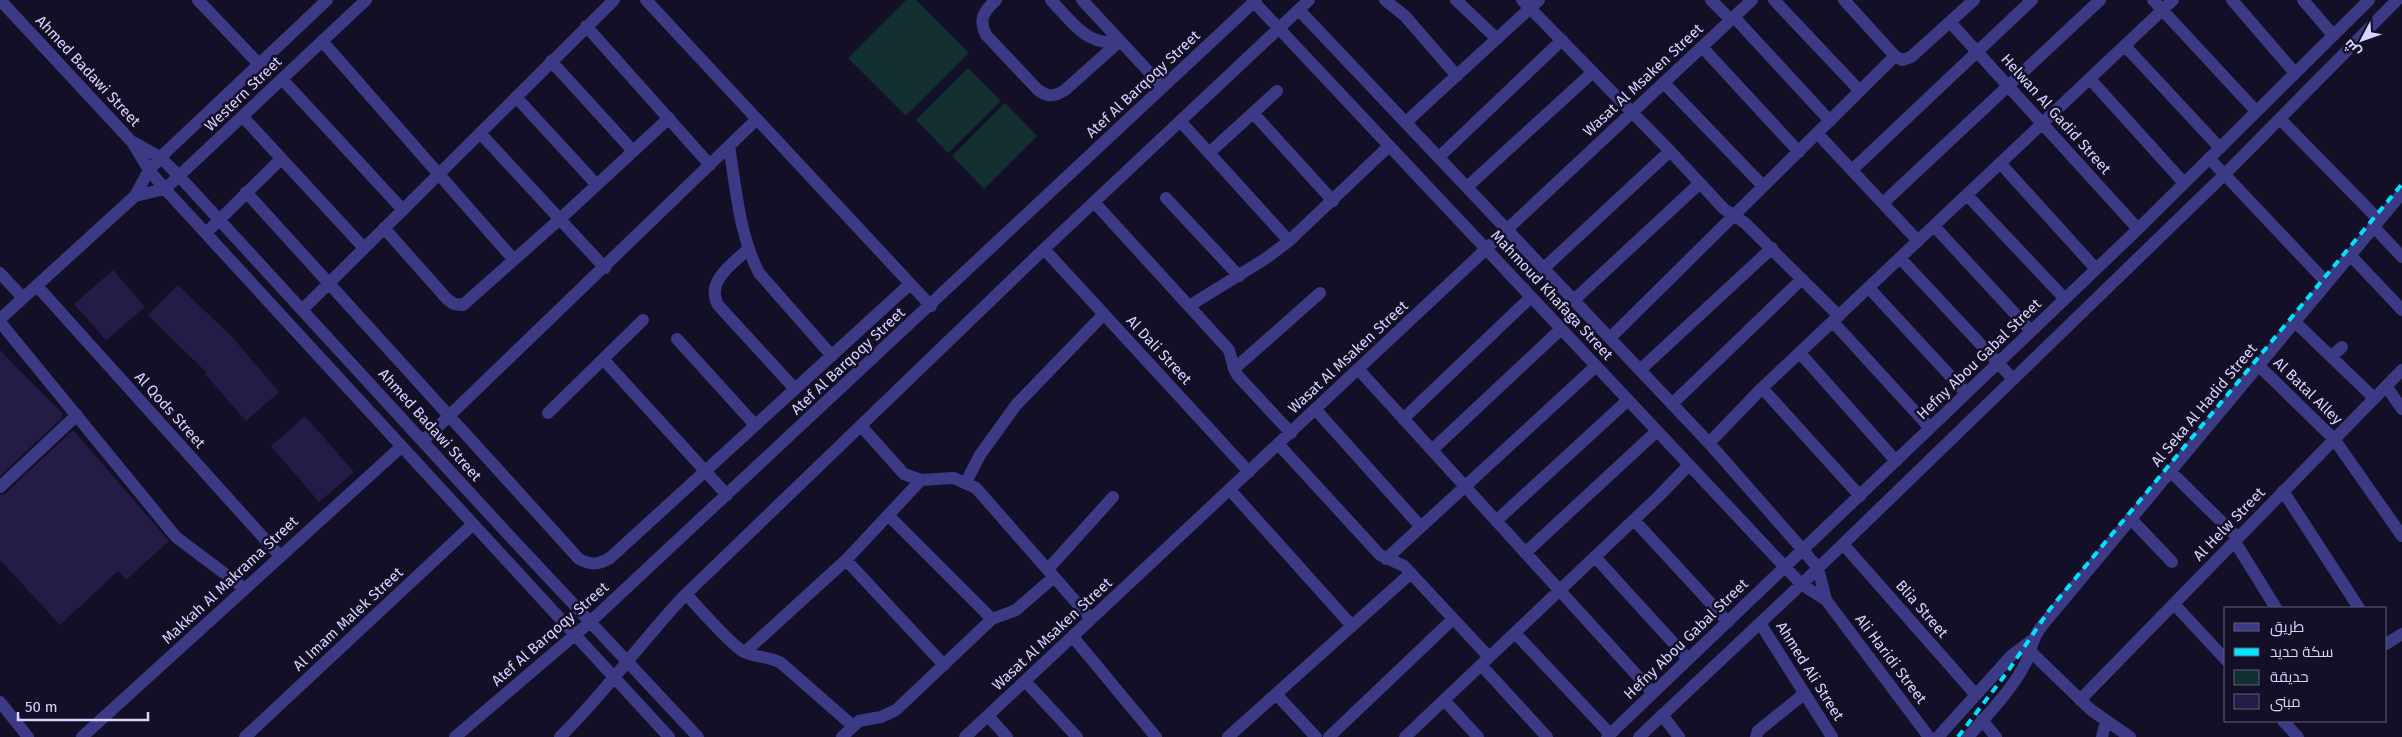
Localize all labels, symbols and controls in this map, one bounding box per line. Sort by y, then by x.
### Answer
street label: Ahmed Badawi Street [32,12,145,131]
north arrow [2337,15,2387,65]
street label: Wasat Al Msaken Street [1579,19,1707,140]
street label: Atef Al Barqoqy Street [1082,26,1204,141]
text: ش [2340,36,2365,61]
street label: Helwan Al Gadid Street [1997,50,2115,178]
street label: Western Street [201,52,286,135]
street label: Mahmoud Khafaga Street [1487,226,1617,364]
street label: Hefny Abou Gabal Street [1913,295,2045,423]
street label: Wasat Al Msaken Street [1284,296,1412,417]
street label: Atef Al Barqoqy Street [787,303,909,418]
street label: Al Dali Street [1122,312,1196,389]
street label: Al Seka Al Hadid Street [2147,339,2261,470]
street label: Al Batal Alley [2270,354,2347,429]
street label: Ahmed Badawi Street [375,365,486,485]
street label: Al Qods Street [131,368,209,452]
street label: Al Helw Street [2189,483,2269,564]
street label: Makkah Al Makrama Street [158,512,302,648]
street label: Al Imam Malek Street [289,563,407,675]
street label: Wasat Al Msaken Street [988,573,1116,694]
street label: Hefny Abou Gabal Street [1620,575,1752,703]
street label: Blia Street [1892,576,1952,642]
street label: Atef Al Barqoqy Street [488,578,613,690]
legend [2224,607,2387,722]
street label: Ali Haridi Street [1851,611,1931,708]
street label: Ahmed Ali Street [1772,618,1848,724]
text: طريق [2270,618,2304,637]
text: سكة حديد [2270,643,2333,661]
text: حديقة [2270,668,2309,686]
scale bar [18,690,148,722]
text: مبنى [2270,693,2301,712]
text: 50 m [25,698,58,716]

